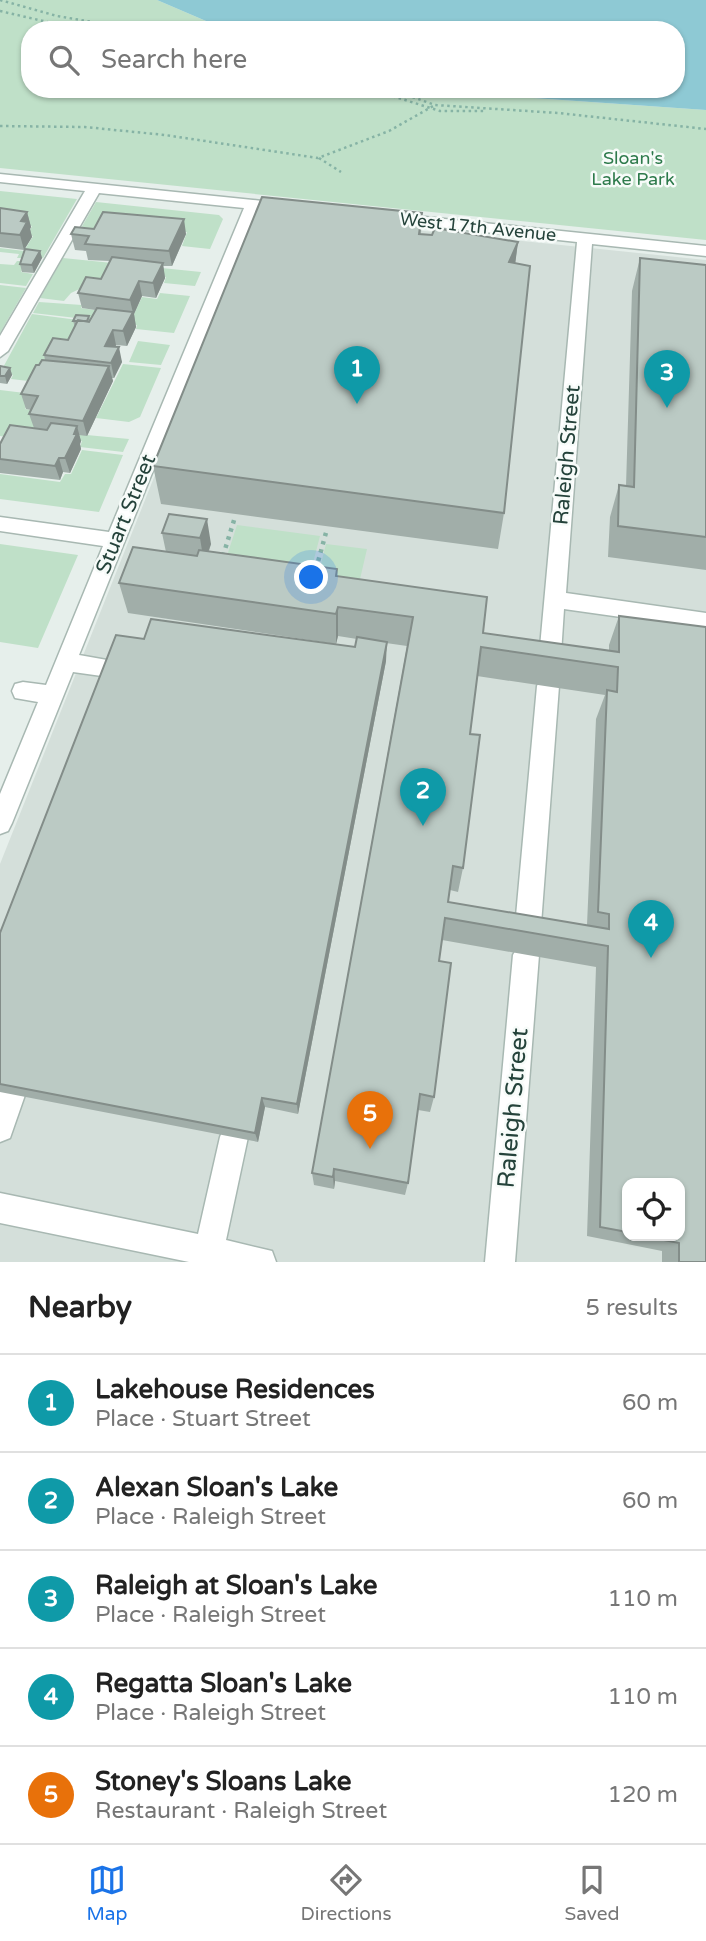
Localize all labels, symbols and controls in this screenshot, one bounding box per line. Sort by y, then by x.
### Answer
search box [21,21,685,98]
icon: search [45,41,83,79]
text: Search here [101,44,247,75]
park label: Sloan's Lake Park [591,147,675,190]
street label: West 17th Avenue [399,208,557,246]
pin: 1 [334,346,380,404]
pin: 3 [644,350,690,408]
street label: Raleigh Street [548,384,586,526]
street label: Stuart Street [91,451,161,577]
your location [294,560,328,594]
pin: 2 [400,768,446,826]
pin: 4 [628,900,674,958]
street label: Raleigh Street [492,1027,534,1189]
pin: 5 [347,1091,393,1149]
map controls [622,1178,685,1241]
button: locate [622,1178,685,1241]
text: Nearby [28,1289,132,1326]
text: 5 results [585,1294,678,1322]
text: Lakehouse Residences [95,1374,375,1405]
text: 1 [44,1389,58,1417]
text: 60 m [622,1389,678,1417]
text: Place · Stuart Street [95,1405,311,1433]
text: Alexan Sloan's Lake [95,1472,338,1503]
text: 2 [44,1487,58,1515]
text: 60 m [622,1487,678,1515]
text: Place · Raleigh Street [95,1503,326,1531]
text: Raleigh at Sloan's Lake [95,1570,378,1601]
text: 3 [44,1585,58,1613]
text: 110 m [608,1585,678,1613]
text: Place · Raleigh Street [95,1601,326,1629]
text: Regatta Sloan's Lake [95,1668,352,1699]
text: 4 [44,1683,58,1711]
text: 110 m [608,1683,678,1711]
text: Place · Raleigh Street [95,1699,326,1727]
text: Stoney's Sloans Lake [95,1766,351,1797]
text: 5 [44,1781,58,1809]
text: 120 m [608,1781,678,1809]
text: Restaurant · Raleigh Street [95,1797,387,1825]
tab: Map [87,1861,128,1925]
tab: Directions [301,1861,392,1925]
tab: Saved [565,1861,619,1925]

